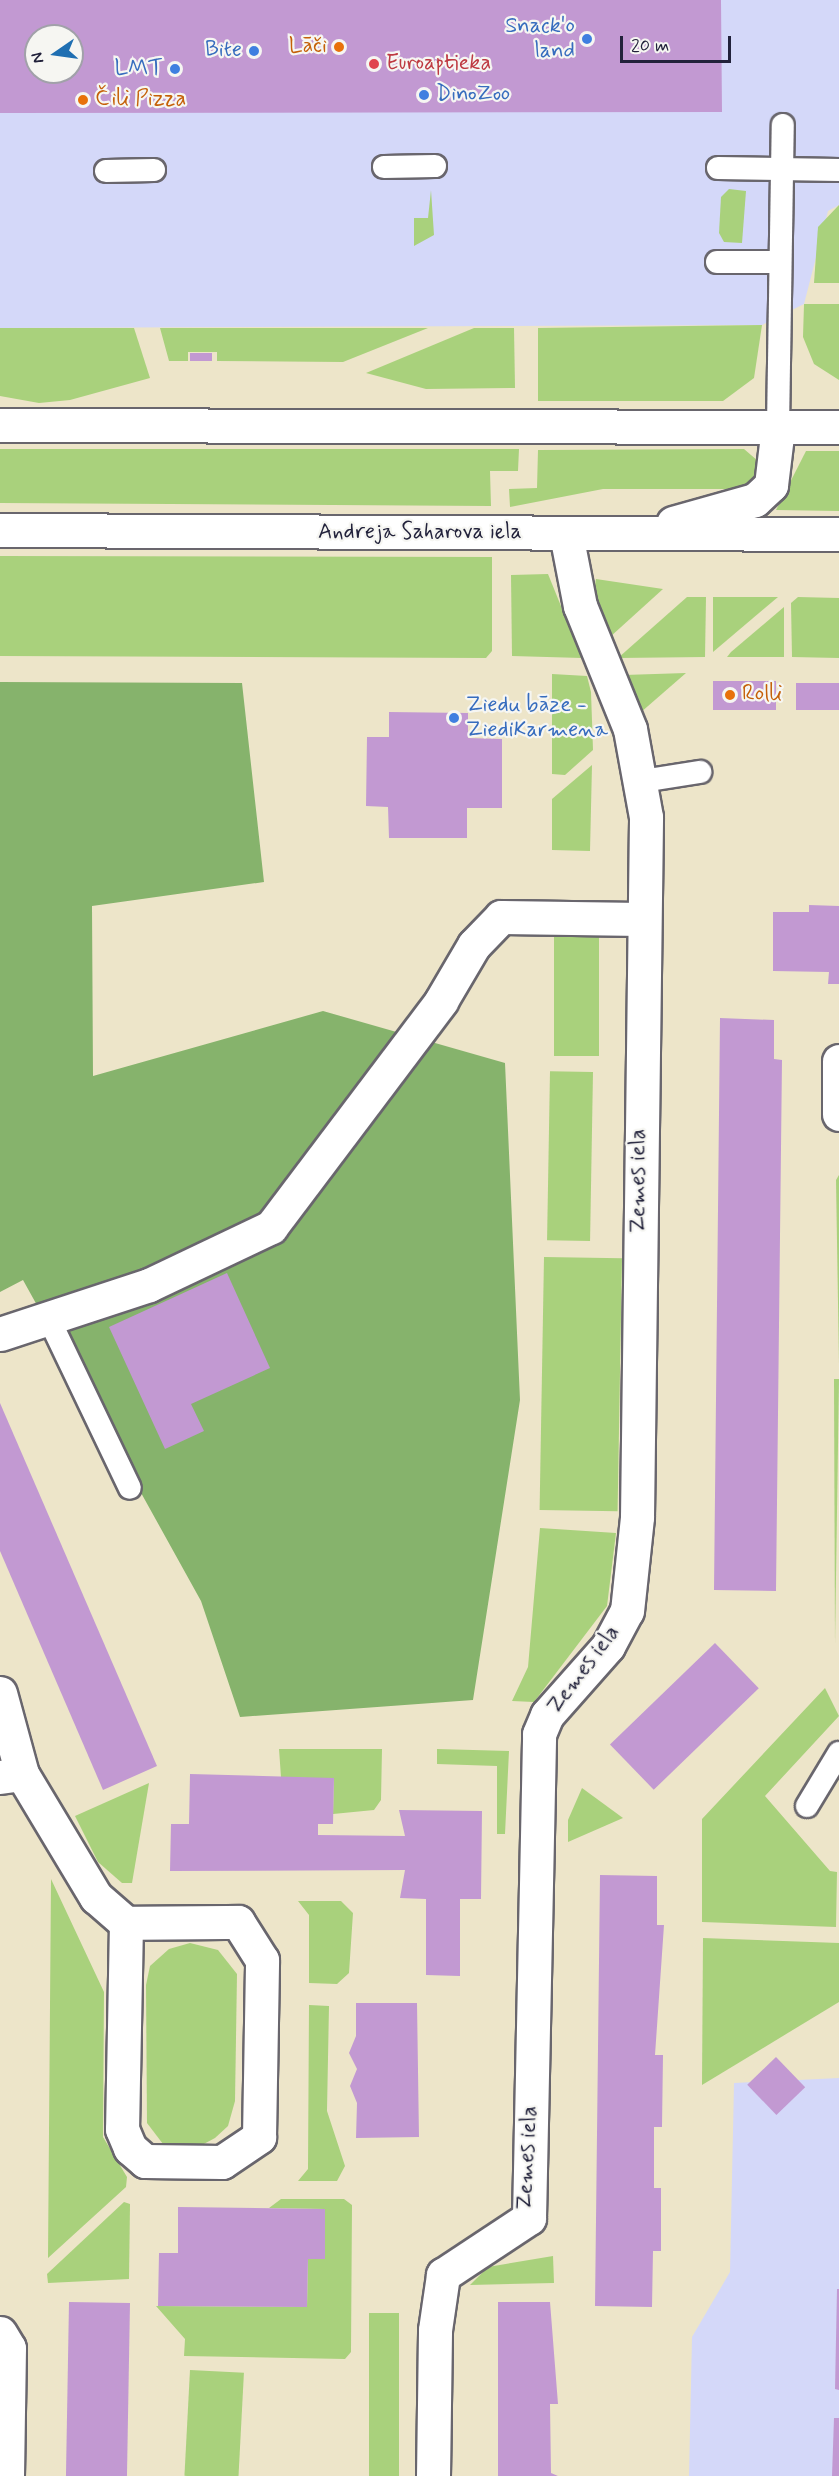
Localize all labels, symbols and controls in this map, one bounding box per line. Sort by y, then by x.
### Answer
place label: Snack'o land [505,13,575,64]
north arrow [24,24,84,84]
scale bar [623,24,734,62]
marker: Snack'o land [580,32,594,46]
place label: Lāči [289,34,327,60]
text: 20 m [631,34,669,58]
place label: Bite [205,38,242,64]
marker: Lāči [332,40,346,54]
marker: Bite [247,44,261,58]
text: N [26,50,49,65]
place label: Euroaptieka [386,51,491,77]
place label: LMT [114,56,163,82]
marker: Euroaptieka [367,57,381,71]
marker: LMT [168,62,182,76]
place label: DinoZoo [436,82,510,108]
place label: Čili Pizza [95,87,186,113]
marker: DinoZoo [417,88,431,102]
marker: Čili Pizza [76,93,90,107]
street label: Andreja Saharova iela [316,520,524,546]
place label: Rolli [742,682,782,708]
marker: Rolli [723,688,737,702]
place label: Ziedu bāze - ZiediKarmena [466,692,608,744]
marker: Ziedu bāze - ZiediKarmena [447,711,461,725]
street label: Zemes iela [626,1128,652,1234]
street label: Zemes iela [542,1620,626,1720]
street label: Zemes iela [512,2105,544,2211]

